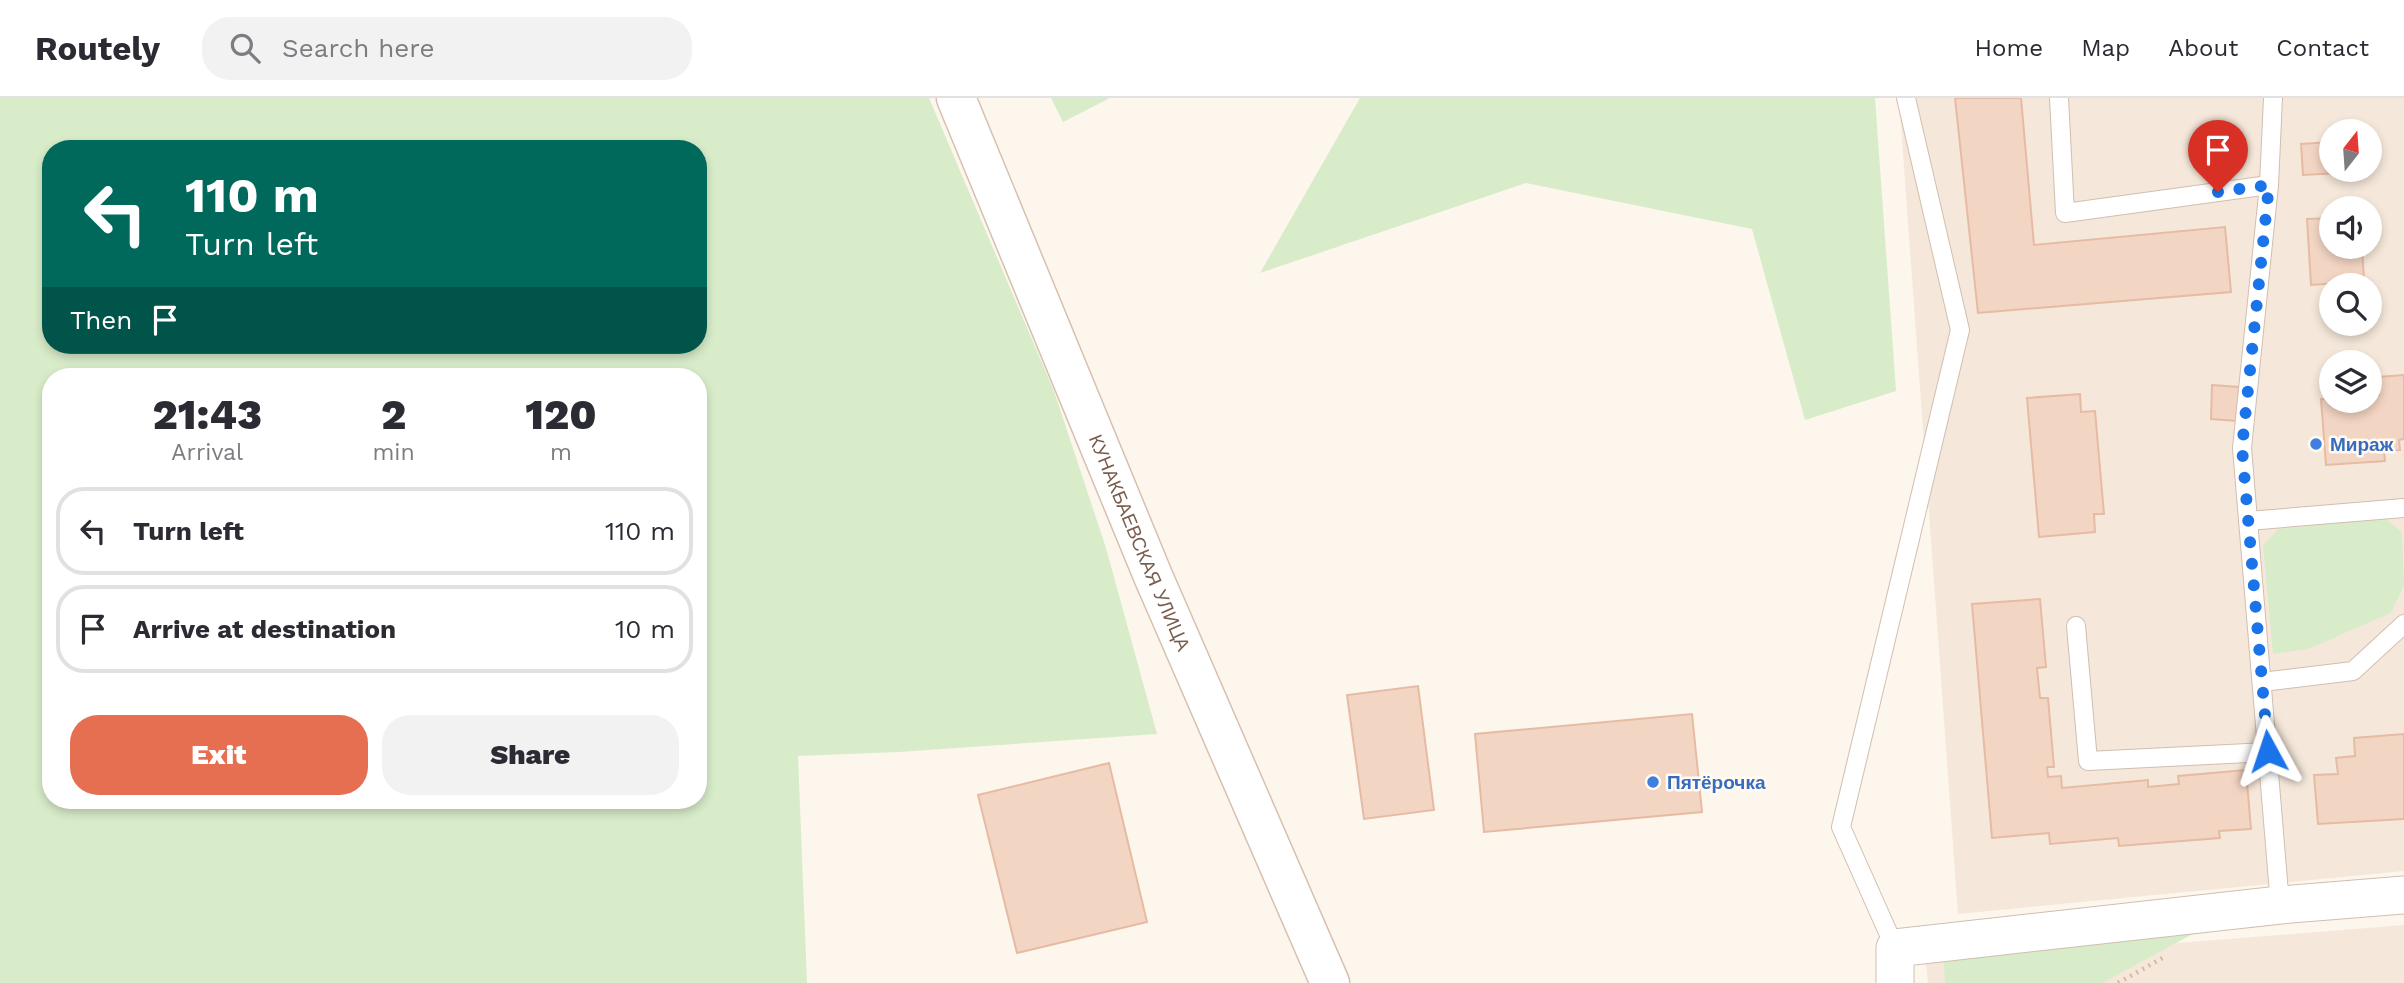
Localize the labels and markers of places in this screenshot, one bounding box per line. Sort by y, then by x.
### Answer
pin [2188,120,2248,192]
place label: Мираж [2330,433,2394,456]
marker: Мираж [2308,436,2324,452]
place label: Пятёрочка [1667,771,1766,794]
marker: Пятёрочка [1645,774,1661,790]

